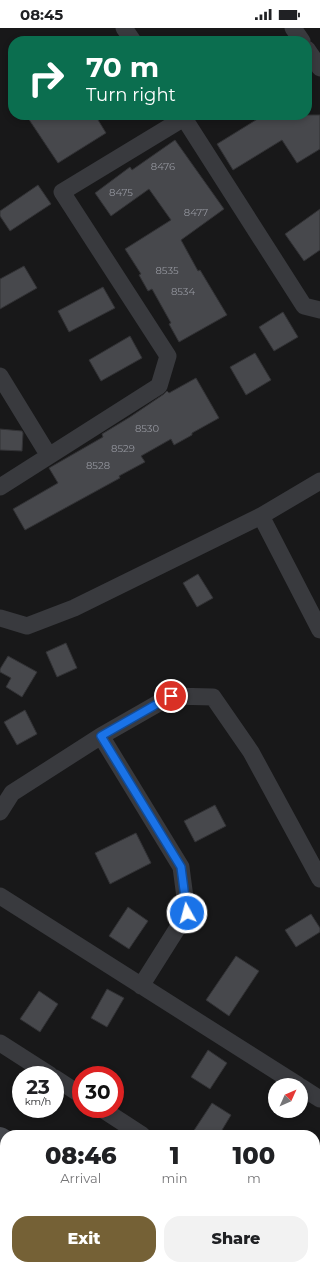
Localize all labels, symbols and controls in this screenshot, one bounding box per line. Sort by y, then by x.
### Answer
text: 08:45 [20,5,63,24]
text: 70 m [86,50,159,84]
icon: right [20,52,72,104]
text: Turn right [86,84,176,106]
house number: 8476 [151,160,175,173]
house number: 8475 [109,186,133,199]
house number: 8477 [184,206,208,219]
house number: 8535 [155,264,179,277]
house number: 8534 [171,285,196,298]
house number: 8530 [135,422,160,435]
house number: 8529 [111,442,135,455]
house number: 8528 [86,459,110,472]
pin [154,679,188,713]
icon: arrive [160,685,182,707]
position arrow [166,892,208,934]
speed limit sign: 30 [72,1066,124,1118]
text: 23 [26,1075,50,1099]
north arrow [268,1078,308,1118]
map controls [268,1078,308,1118]
text: km/h [25,1095,51,1108]
text: 08:46 [45,1141,117,1170]
text: 1 [170,1141,179,1170]
text: 100 [232,1141,275,1170]
text: Arrival [60,1170,101,1186]
text: min [161,1170,188,1186]
text: m [247,1170,261,1186]
button: Exit [12,1216,156,1262]
button: Share [164,1216,308,1262]

